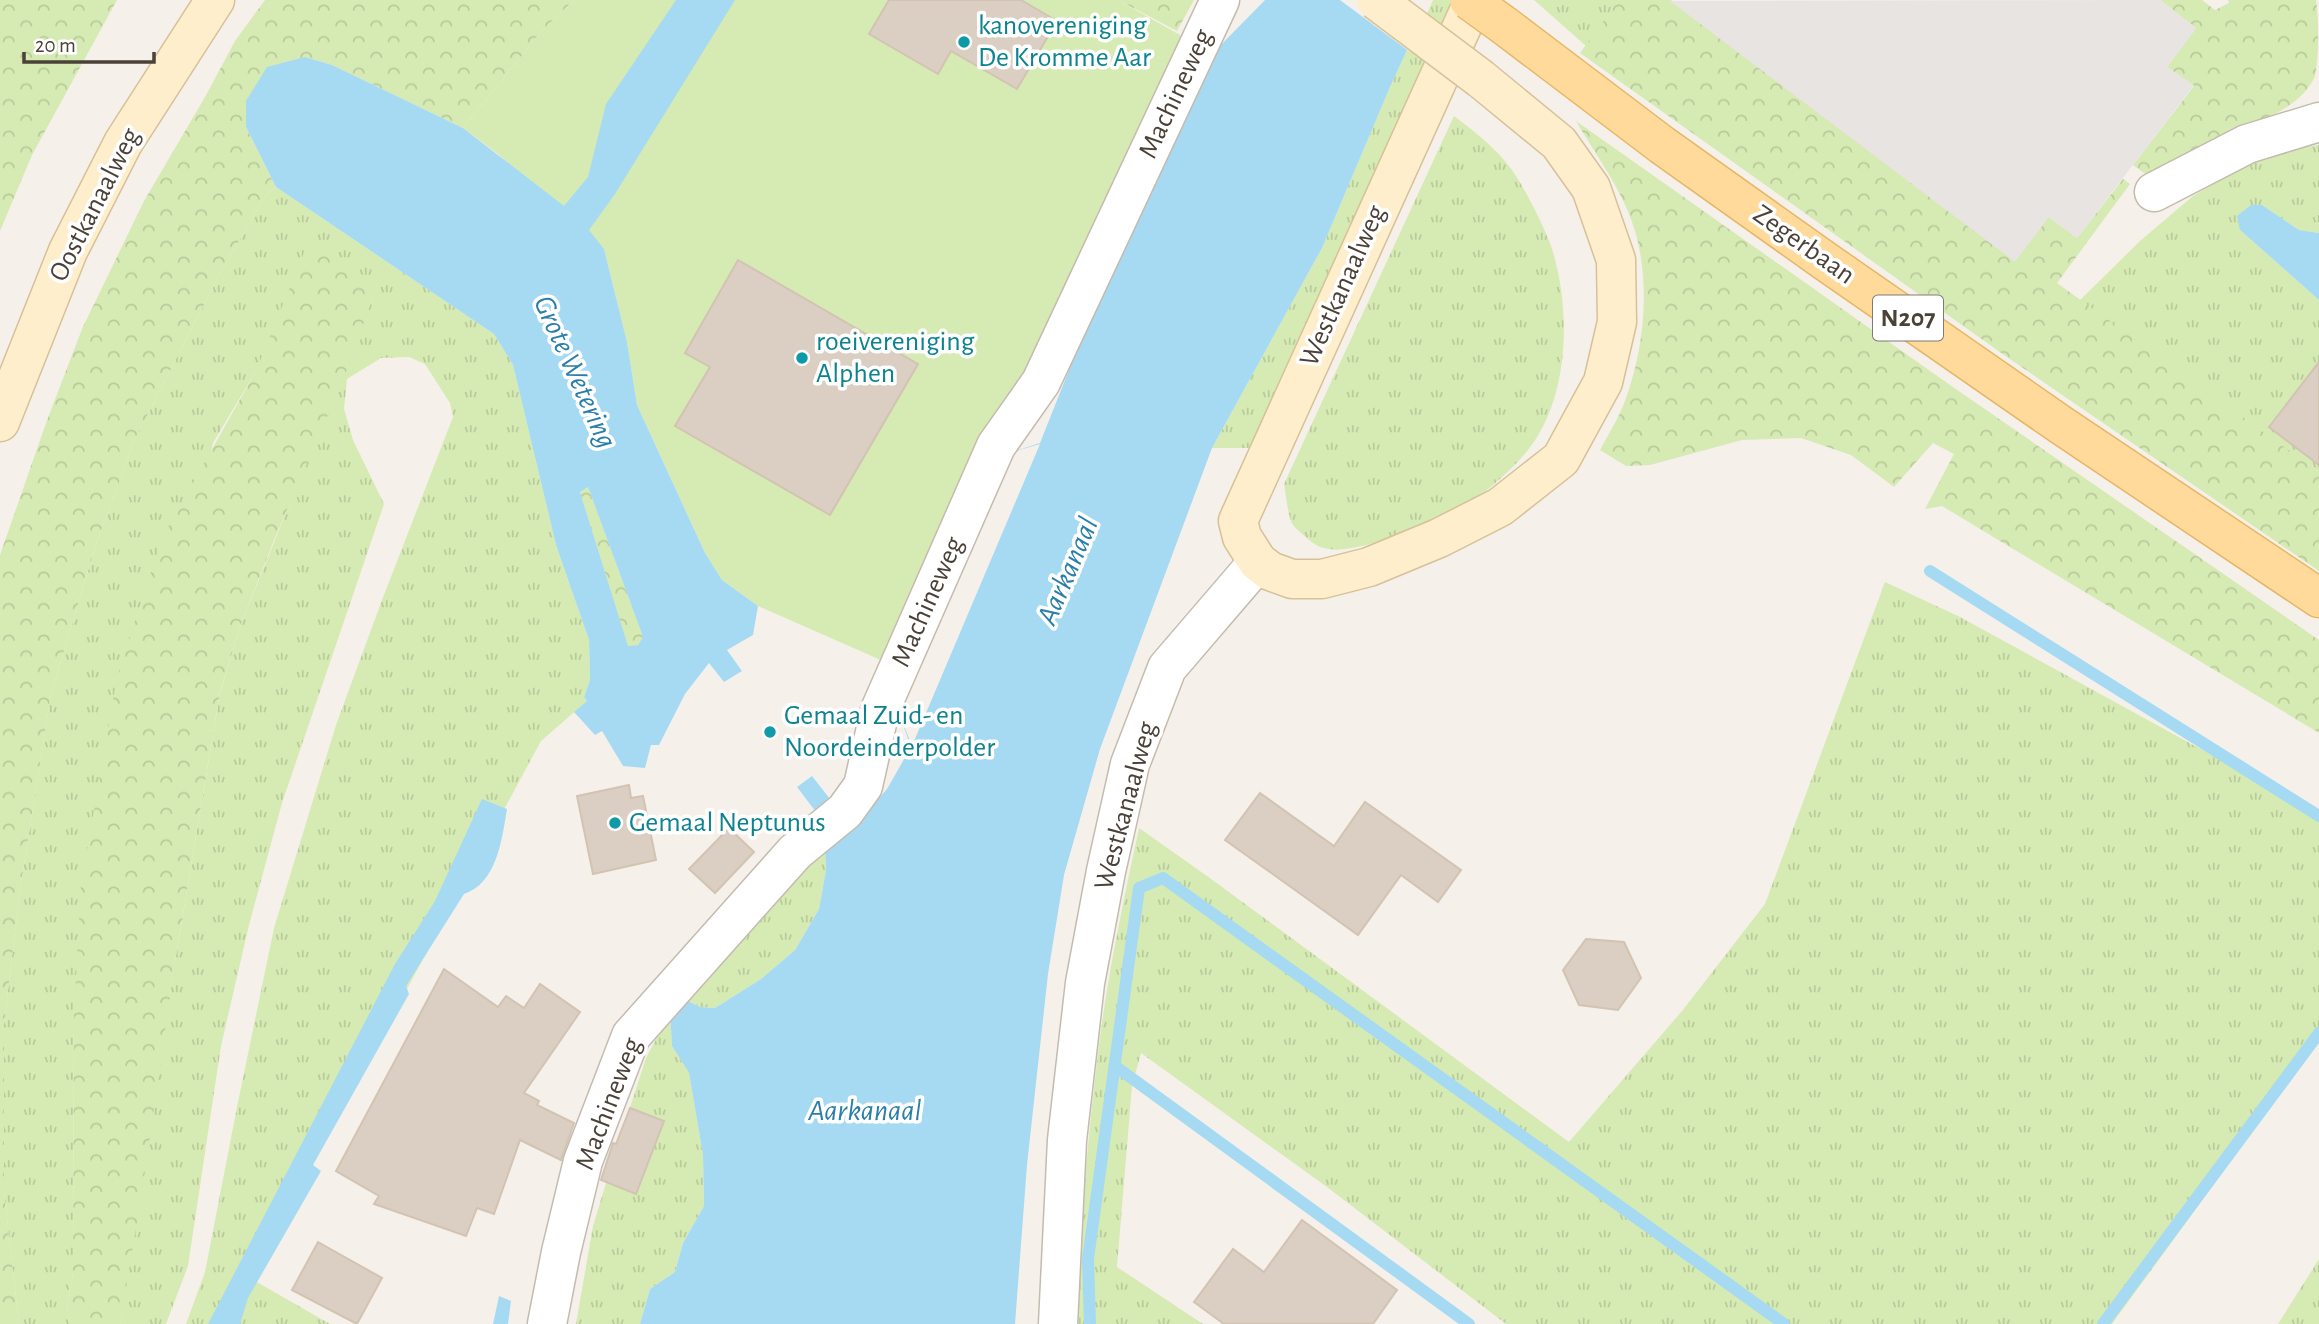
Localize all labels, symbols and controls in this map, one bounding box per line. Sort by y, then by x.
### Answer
place label: kanovereniging De Kromme Aar [978,12,1151,72]
scale bar [24,21,154,65]
street label: Machineweg [1134,25,1218,163]
marker: kanovereniging De Kromme Aar [956,34,972,50]
text: 20 m [35,35,76,56]
street label: Oostkanaalweg [44,124,146,286]
street label: Zegerbaan [1748,200,1860,290]
street label: Westkanaalweg [1295,201,1391,371]
water label: Grote Wetering [528,291,622,453]
road number: N207 [1873,296,1943,340]
place label: roeivereniging Alphen [816,328,975,388]
marker: roeivereniging Alphen [794,350,810,366]
water label: Aarkanaal [1032,513,1104,630]
street label: Machineweg [887,533,969,671]
place label: Gemaal Zuid- en Noordeinderpolder [784,702,995,762]
street label: Westkanaalweg [1090,719,1162,893]
marker: Gemaal Zuid- en Noordeinderpolder [762,724,778,740]
place label: Gemaal Neptunus [629,809,826,837]
marker: Gemaal Neptunus [607,815,623,831]
street label: Machineweg [571,1034,647,1174]
water label: Aarkanaal [807,1096,922,1126]

